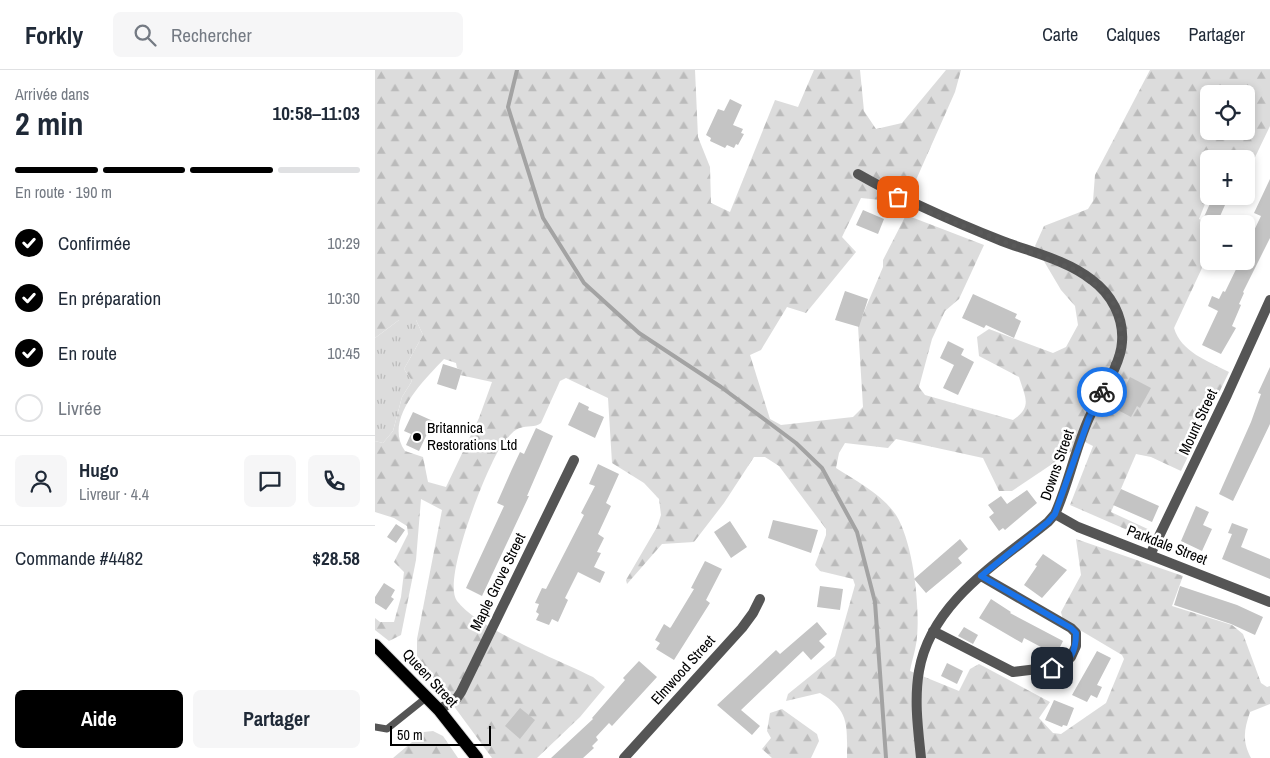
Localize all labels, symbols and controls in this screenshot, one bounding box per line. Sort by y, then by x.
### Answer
search box [113,12,463,57]
text: Forkly [25,19,83,51]
icon: search [131,21,159,49]
text: Rechercher [171,22,252,48]
text: Carte [1042,22,1078,47]
text: Calques [1106,22,1160,47]
text: Partager [1188,22,1245,47]
text: Arrivée dans [15,83,89,105]
map controls [1200,85,1255,270]
button: locate [1200,85,1255,140]
text: 10:58–11:03 [273,100,360,126]
text: 2 min [15,102,84,145]
button: + [1200,150,1255,205]
pin [877,176,919,218]
text: En route · 190 m [15,181,112,203]
icon: bag [884,183,912,211]
button: − [1200,215,1255,270]
icon: check [15,229,43,257]
text: Confirmée [58,230,131,256]
text: 10:29 [327,232,360,254]
icon: check [15,284,43,312]
text: En préparation [58,285,161,311]
text: 10:30 [327,287,360,309]
icon: check [15,339,43,367]
text: En route [58,340,117,366]
text: 10:45 [327,342,360,364]
courier [1077,367,1127,417]
icon: bike [1088,378,1116,406]
street label: Mount Street [1173,385,1222,458]
text: Livrée [58,395,101,421]
place label: Britannica Restorations Ltd [427,417,517,455]
street label: Downs Street [1035,426,1079,503]
marker: Britannica Restorations Ltd [411,431,423,443]
button: person [15,455,67,507]
button: chat [244,455,296,507]
button: phone [308,455,360,507]
text: Hugo [79,457,119,483]
text: Livreur · 4.4 [79,483,149,505]
street label: Parkdale Street [1124,520,1211,570]
street label: Maple Grove Street [465,529,531,634]
text: Commande #4482 [15,545,143,571]
text: $28.58 [312,545,360,571]
street label: Elmwood Street [646,630,720,709]
street label: Queen Street [398,644,463,712]
pin [1031,647,1073,689]
icon: home [1038,654,1066,682]
button: Aide [15,690,183,748]
button: Partager [193,690,360,748]
scale bar [390,723,491,746]
text: 50 m [397,726,423,744]

